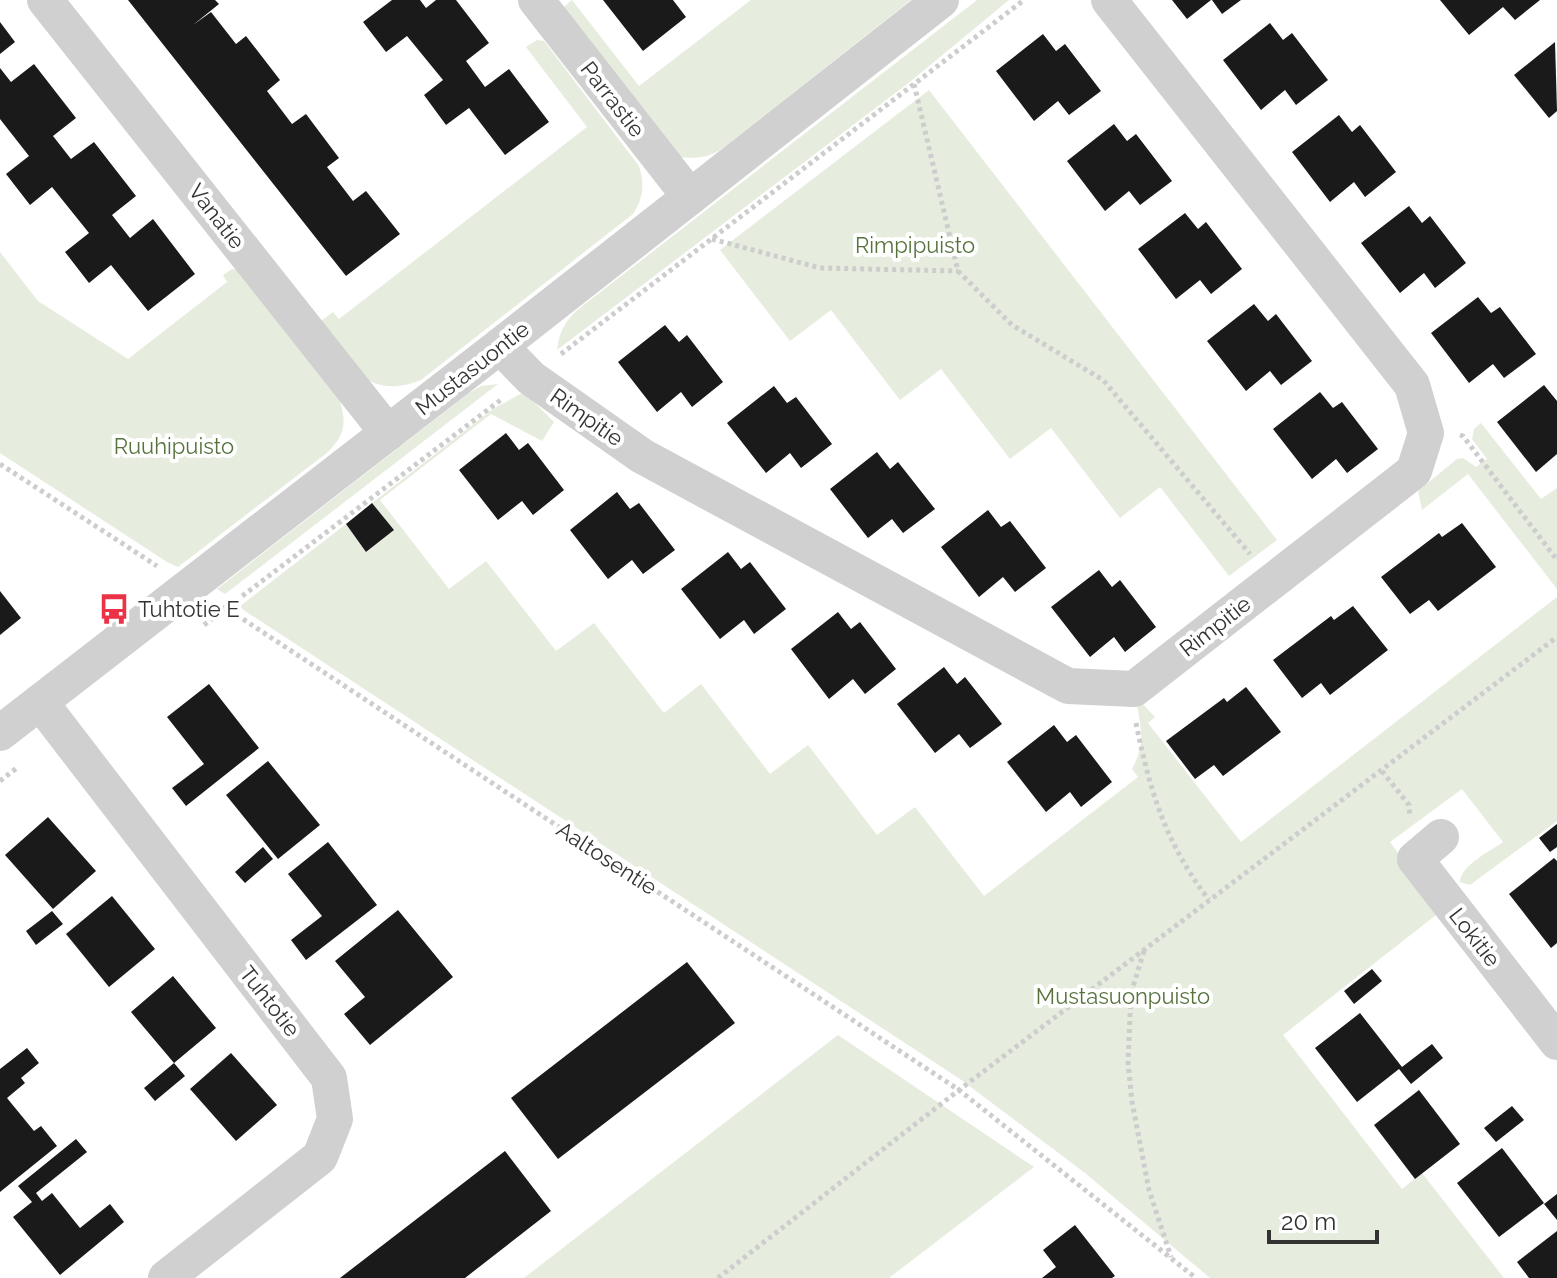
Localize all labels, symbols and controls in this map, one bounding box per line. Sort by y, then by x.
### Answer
street label: Parrastie [575,56,651,142]
street label: Vanatie [183,178,251,254]
park label: Rimpipuisto [855,232,975,258]
street label: Mustasuontie [410,316,534,420]
street label: Rimpitie [546,383,628,451]
park label: Ruuhipuisto [114,433,234,459]
street label: Rimpitie [1174,590,1256,662]
bus stop icon: Tuhtotie E [97,592,131,626]
place label: Tuhtotie E [138,596,240,622]
street label: Aaltosentie [552,816,662,900]
street label: Lokitie [1444,903,1506,972]
street label: Tuhtotie [234,960,306,1042]
park label: Mustasuonpuisto [1036,983,1210,1009]
scale bar [1269,1194,1377,1244]
text: 20 m [1281,1207,1336,1236]

